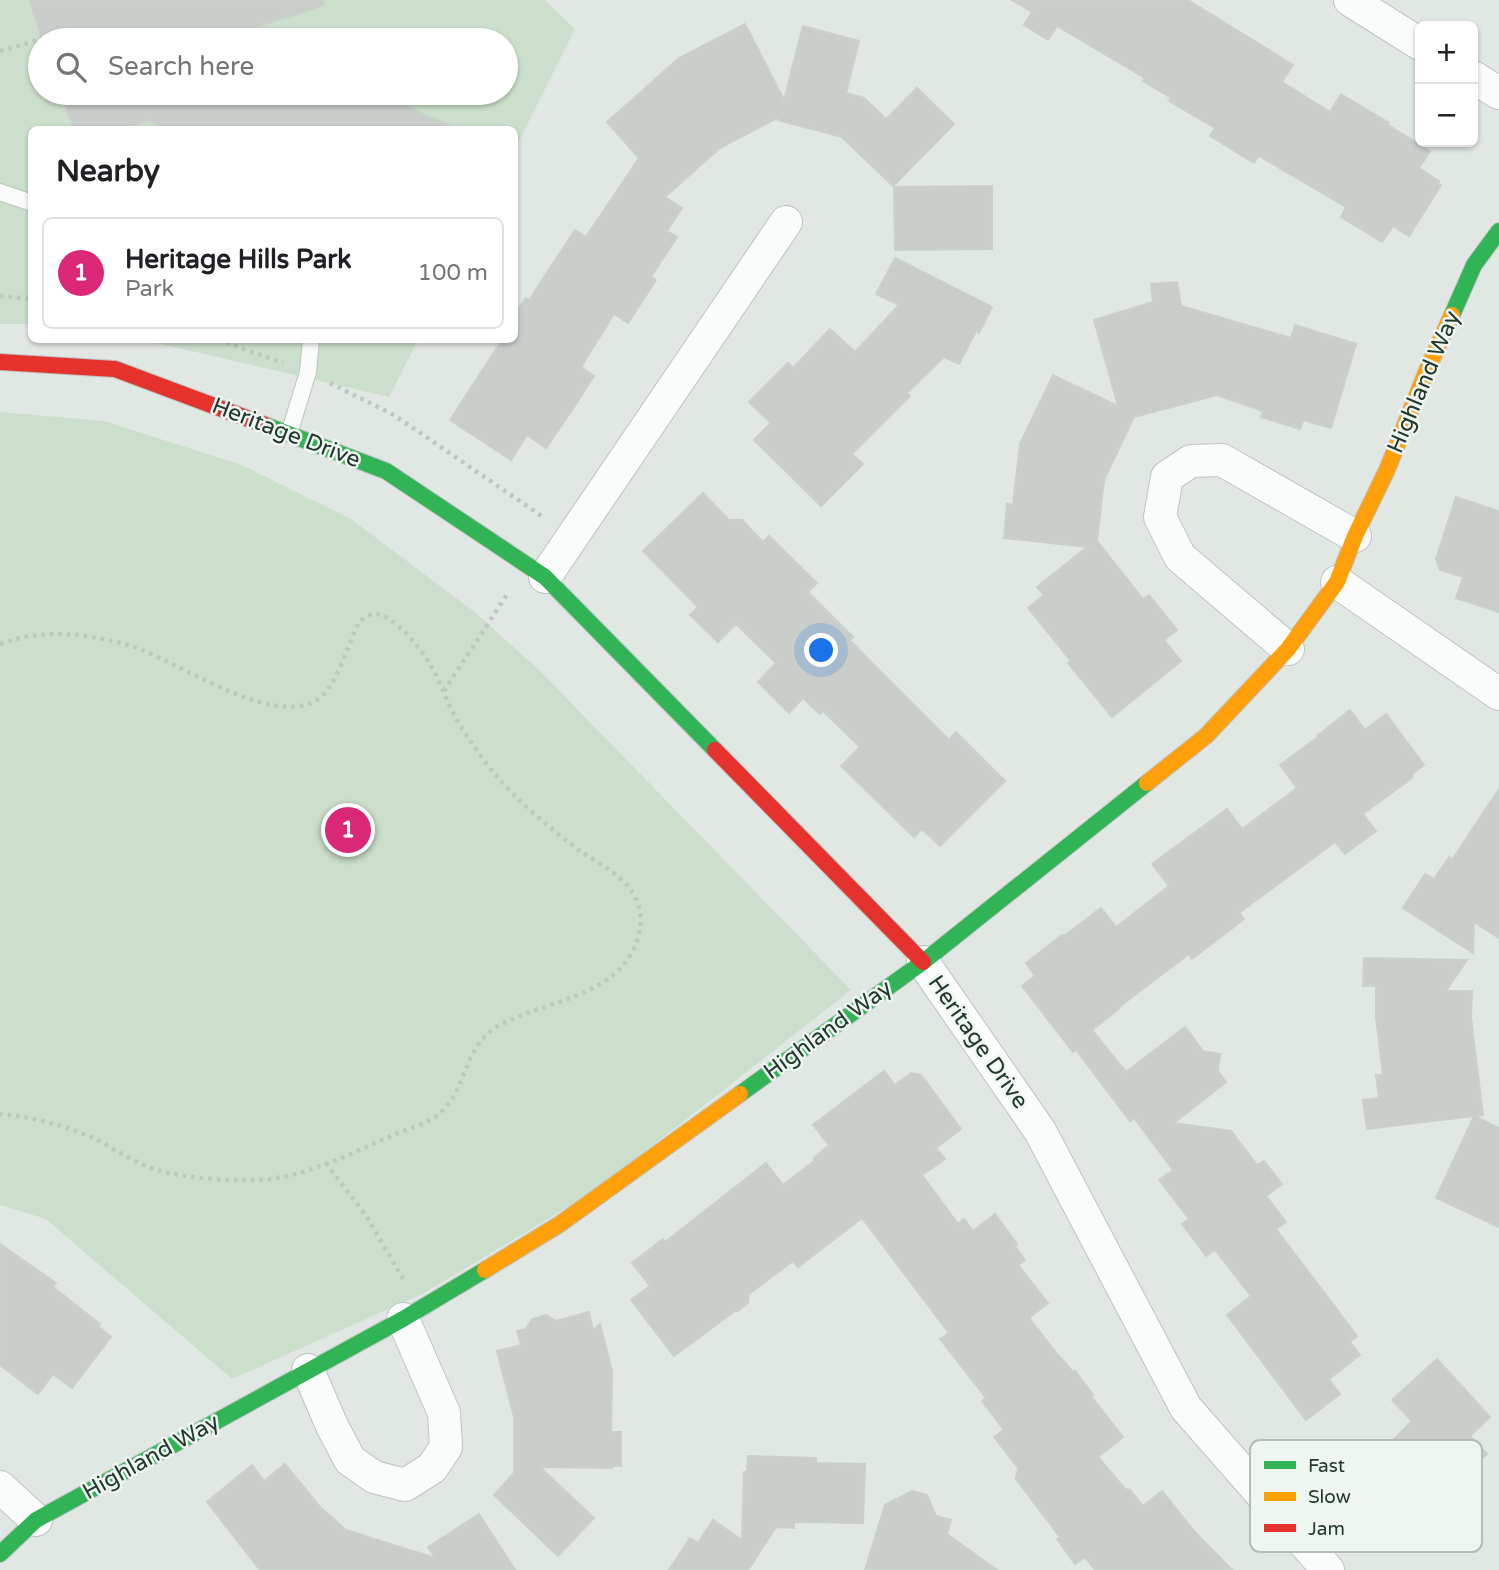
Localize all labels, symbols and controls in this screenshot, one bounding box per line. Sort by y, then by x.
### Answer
map controls [1415,21,1478,147]
button: + [1415,21,1478,84]
search box [28,28,518,105]
icon: search [52,48,90,86]
text: Search here [108,51,254,82]
button: − [1415,84,1478,147]
text: Nearby [56,153,160,190]
text: Heritage Hills Park [125,244,351,275]
text: 1 [74,259,88,287]
text: 100 m [418,259,488,287]
text: Park [125,275,174,303]
street label: Highland Way [1381,307,1467,457]
street label: Heritage Drive [208,392,364,474]
your location [804,633,838,667]
pin: 1 [325,804,371,856]
street label: Heritage Drive [922,970,1034,1114]
street label: Highland Way [758,974,898,1086]
street label: Highland Way [78,1408,224,1506]
legend [1250,1440,1482,1552]
text: Fast [1308,1455,1345,1477]
text: Slow [1308,1486,1351,1508]
text: Jam [1308,1518,1345,1540]

